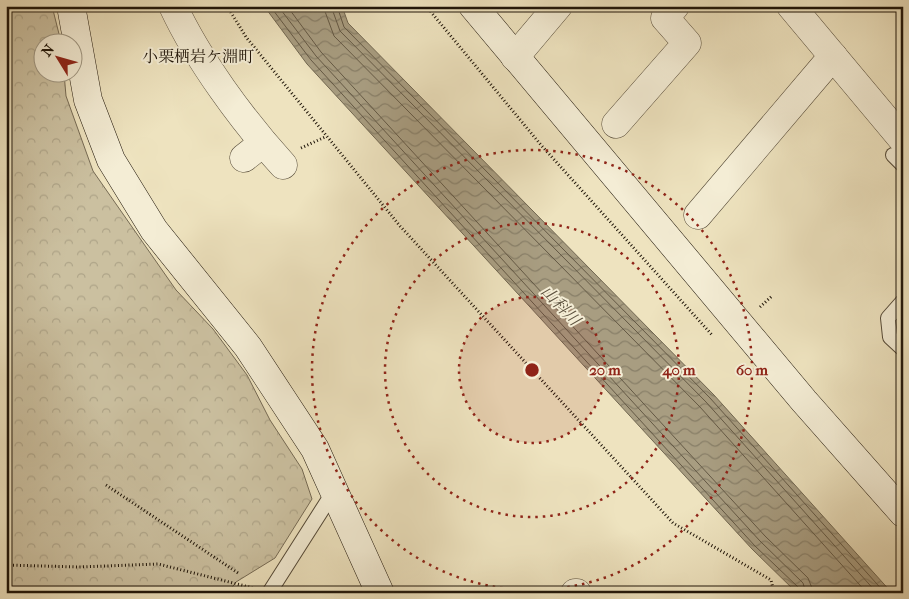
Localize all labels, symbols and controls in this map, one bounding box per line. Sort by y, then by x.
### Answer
north arrow [32,32,82,82]
text: N [38,41,58,60]
district label: 小栗栖岩ケ淵町 [142,47,254,66]
water label: 山科川 [537,281,586,331]
centre of rings [523,361,541,379]
text: 20 m [589,361,621,379]
text: 40 m [662,361,696,379]
text: 60 m [736,361,769,379]

